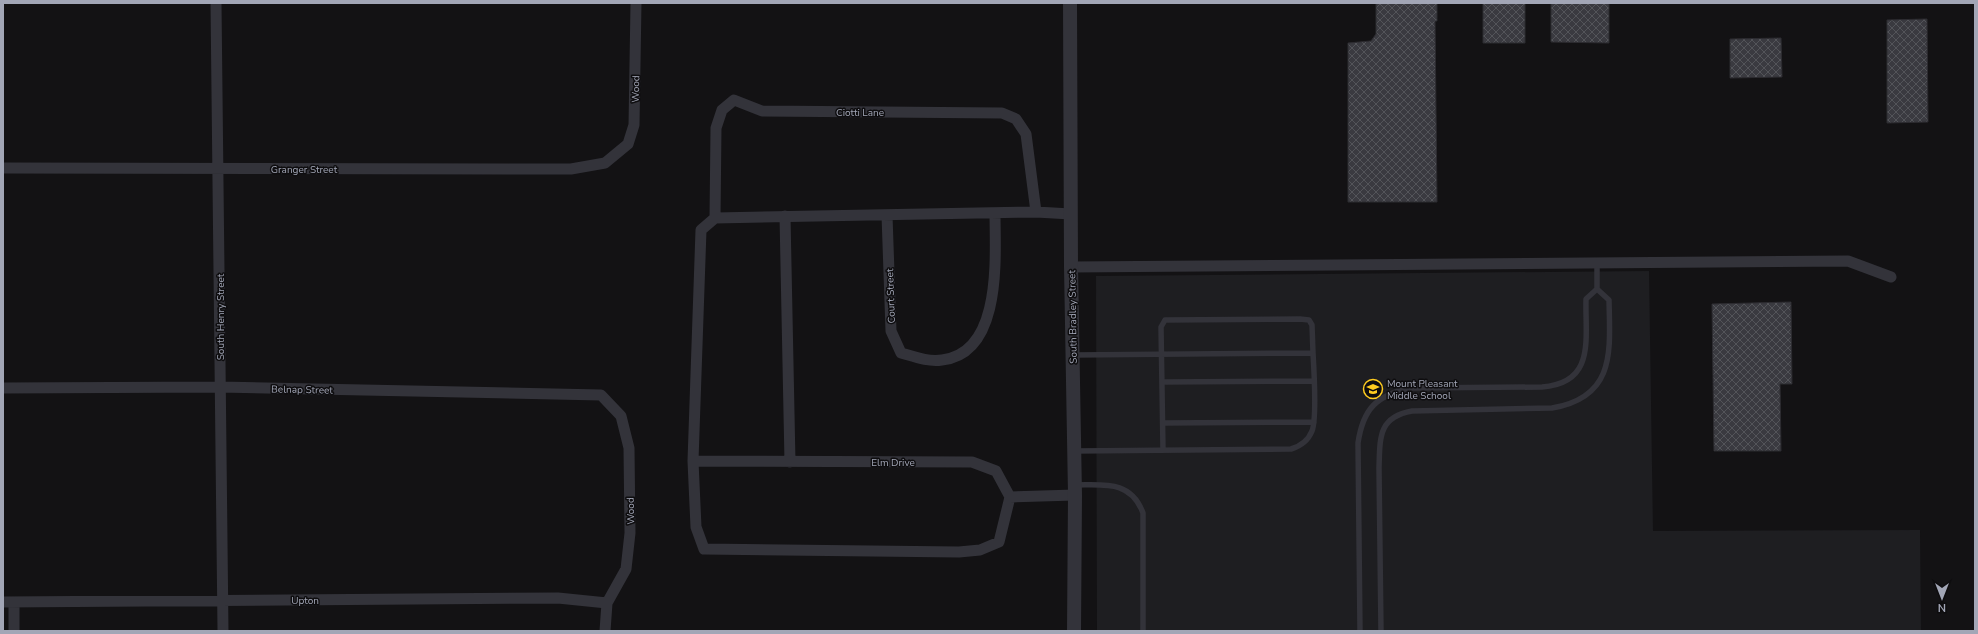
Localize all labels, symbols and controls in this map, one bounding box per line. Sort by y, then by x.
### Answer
street label: Wood [629,75,643,103]
street label: Ciotti Lane [836,106,884,120]
street label: Granger Street [271,163,338,177]
street label: Court Street [883,268,899,324]
street label: South Bradley Street [1065,270,1081,364]
street label: South Henry Street [214,273,228,360]
place label: Mount Pleasant Middle School [1387,377,1458,403]
school or university icon: Mount Pleasant Middle School [1362,378,1384,400]
street label: Belnap Street [271,382,333,398]
street label: Elm Drive [871,456,915,470]
street label: Wood [624,497,638,525]
north arrow [1922,578,1962,618]
street label: Upton [291,594,319,608]
text: N [1938,600,1946,615]

